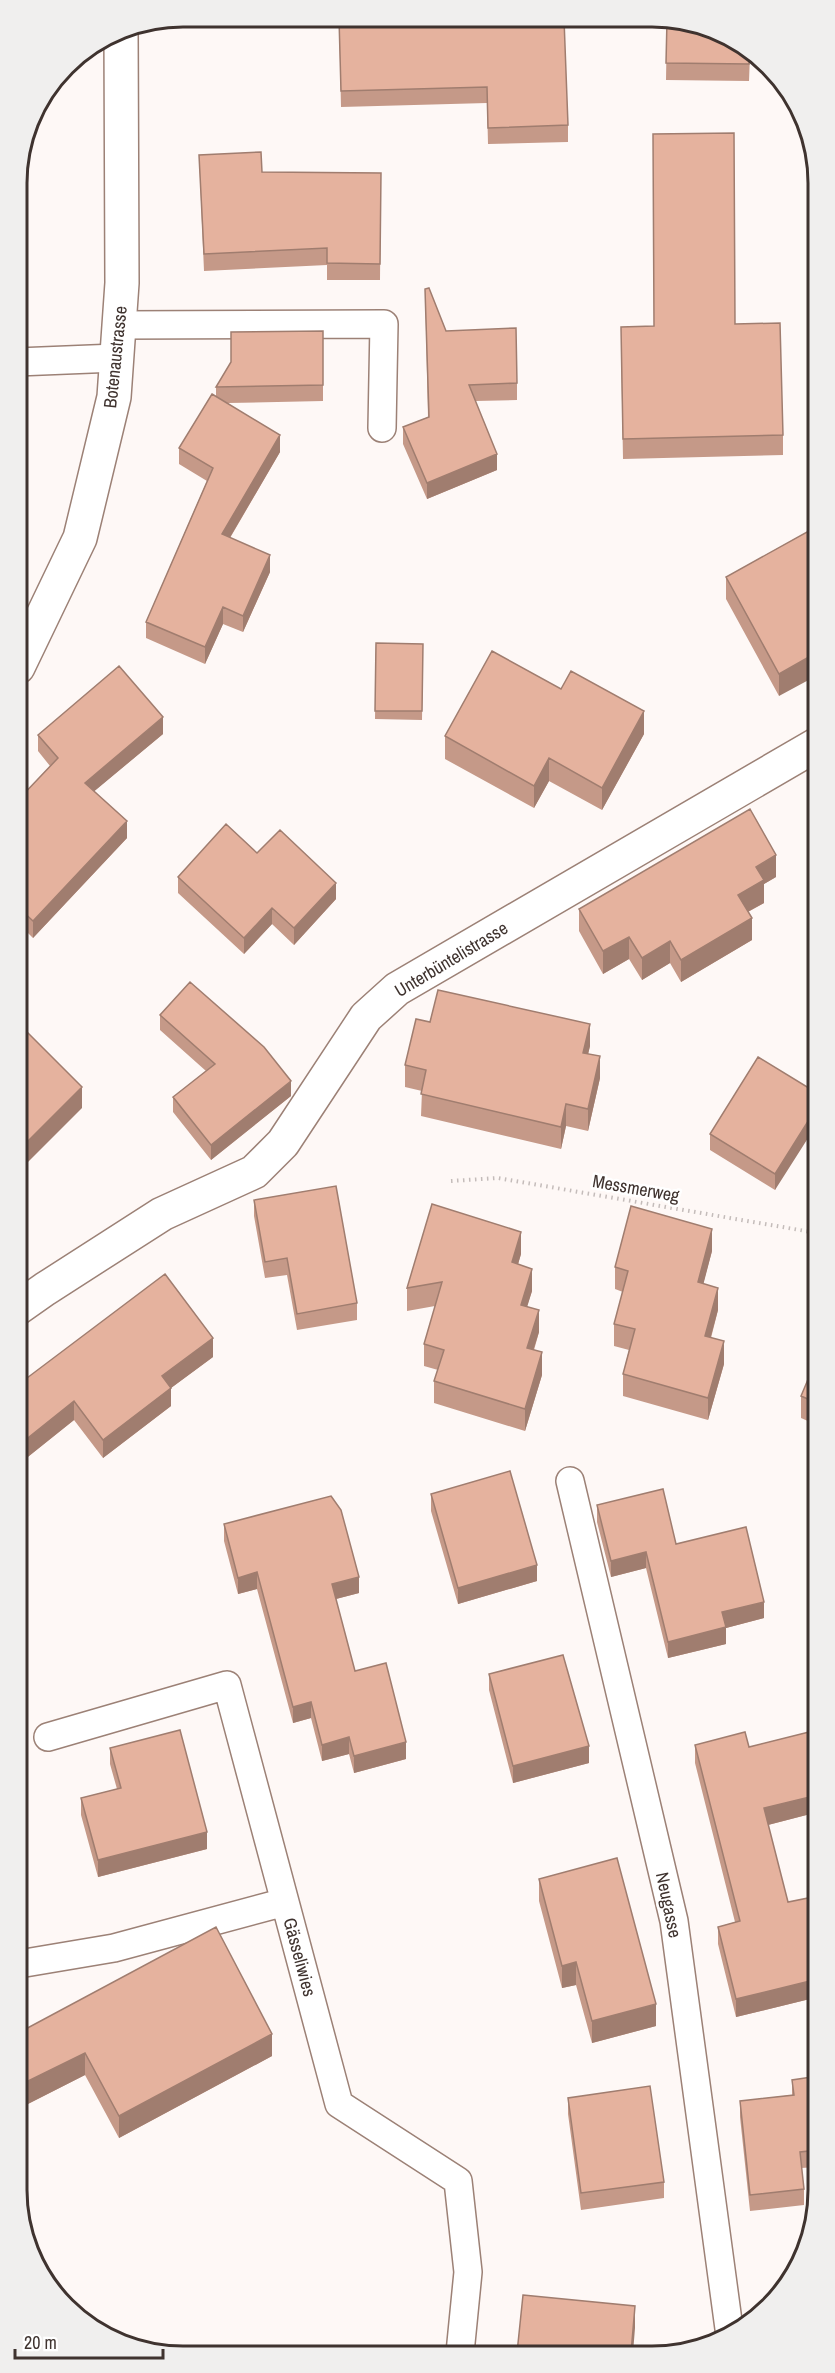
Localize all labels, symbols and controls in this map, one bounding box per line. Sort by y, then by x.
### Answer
street label: Botenaustrasse [97,305,133,409]
street label: Unterbüntelistrasse [390,915,512,1003]
street label: Messmerweg [591,1168,682,1208]
street label: Neugasse [650,1870,688,1940]
street label: Gässeliwies [278,1915,322,1999]
scale bar [15,2322,164,2360]
text: 20 m [24,2330,57,2355]

